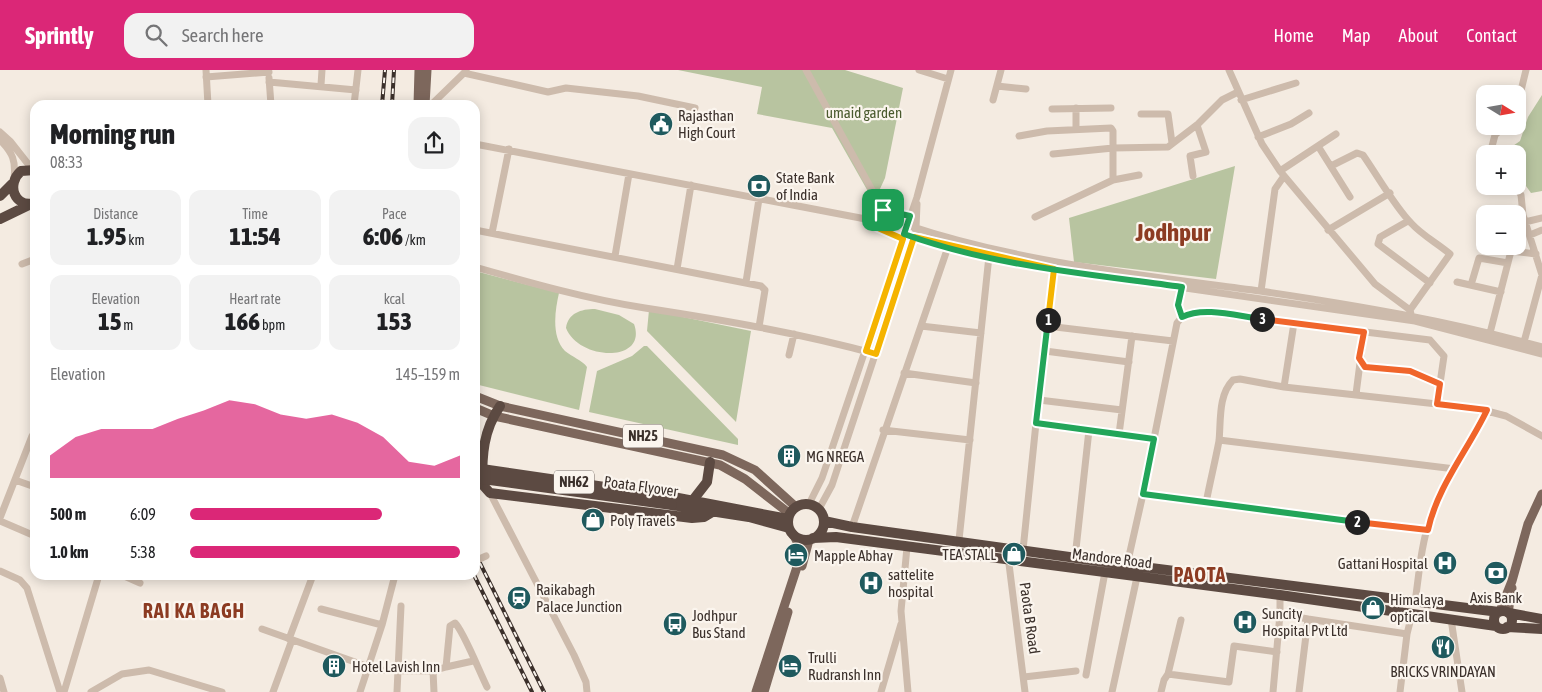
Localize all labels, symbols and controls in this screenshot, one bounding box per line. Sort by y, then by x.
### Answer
search box [124,13,474,58]
icon: search [142,21,170,49]
text: Sprintly [25,22,94,49]
text: Search here [182,24,264,46]
text: Home [1274,25,1314,46]
text: Map [1342,25,1371,46]
text: About [1399,25,1438,46]
text: Contact [1466,25,1517,46]
north arrow [1476,85,1526,135]
map controls [1476,85,1526,255]
park label: umaid garden [826,104,902,121]
place label: Rajasthan High Court [678,107,736,141]
public building icon: Rajasthan High Court [648,111,674,137]
button: share [408,117,460,169]
text: Morning run [50,118,175,150]
button: + [1476,145,1526,195]
text: 08:33 [50,153,83,171]
place label: State Bank of India [776,169,835,203]
bank icon: State Bank of India [746,173,772,199]
pin [862,189,904,231]
icon: arrive [869,196,897,224]
button: − [1476,205,1526,255]
text: Distance [93,206,138,222]
text: Time [242,206,268,222]
text: Pace [382,206,407,222]
district label: Jodhpur [1134,218,1211,246]
text: 1.95 [87,222,126,250]
text: 11:54 [229,222,281,250]
text: 6:06 [363,222,403,250]
text: km [126,232,145,248]
text: /km [403,232,426,248]
text: Elevation [91,291,140,307]
text: Heart rate [229,291,281,307]
text: kcal [384,291,405,307]
pin: 3 [1250,306,1274,332]
text: 15 [98,307,121,335]
text: 166 [225,307,260,335]
text: 153 [377,307,412,335]
pin: 1 [1036,308,1060,332]
text: 3 [1259,311,1266,327]
text: 1 [1045,312,1052,328]
text: m [121,317,133,333]
text: bpm [260,317,285,333]
text: Elevation [50,365,105,383]
text: 145–159 m [396,365,460,383]
road number: NH25 [623,424,663,448]
building icon: MG NREGA [776,443,802,469]
place label: MG NREGA [806,448,865,465]
road number: NH62 [554,471,594,494]
street label: Poata Flyover [603,472,680,500]
text: 500 m [50,505,86,523]
text: 6:09 [130,505,156,523]
shop icon: Poly Travels [580,507,606,533]
pin: 2 [1344,510,1370,534]
place label: Poly Travels [610,512,675,529]
text: 2 [1354,514,1361,530]
shop icon: TEA STALL [1001,541,1027,567]
hotel icon: Mapple Abhay [783,542,809,568]
text: 1.0 km [50,543,89,561]
text: 5:38 [130,543,155,561]
street label: Mandore Road [1071,545,1153,571]
place label: TEA STALL [942,546,996,563]
place label: Mapple Abhay [814,547,893,564]
hospital icon: Gattani Hospital [1432,550,1458,576]
place label: Gattani Hospital [1338,555,1428,572]
bank icon: Axis Bank [1483,560,1509,586]
district label: PAOTA [1174,563,1226,586]
place label: sattelite hospital [888,566,934,600]
hospital icon: sattelite hospital [858,570,884,596]
place label: Raikabagh Palace Junction [536,581,622,615]
street label: Paota B Road [1017,581,1043,655]
station icon: Raikabagh Palace Junction [506,585,532,611]
place label: Axis Bank [1470,589,1522,606]
place label: Himalaya optical [1390,591,1444,625]
shop icon: Himalaya optical [1360,595,1386,621]
district label: RAI KA BAGH [143,599,245,622]
place label: Suncity Hospital Pvt Ltd [1262,605,1348,639]
place label: Jodhpur Bus Stand [692,607,746,641]
hospital icon: Suncity Hospital Pvt Ltd [1232,609,1258,635]
bus stop icon: Jodhpur Bus Stand [662,611,688,637]
restaurant icon: BRICKS VRINDAYAN [1430,634,1456,660]
place label: Trulli Rudransh Inn [808,649,881,683]
building icon: Hotel Lavish Inn [321,653,347,679]
hotel icon: Trulli Rudransh Inn [777,653,803,679]
place label: Hotel Lavish Inn [352,658,440,675]
place label: BRICKS VRINDAYAN [1390,663,1496,680]

